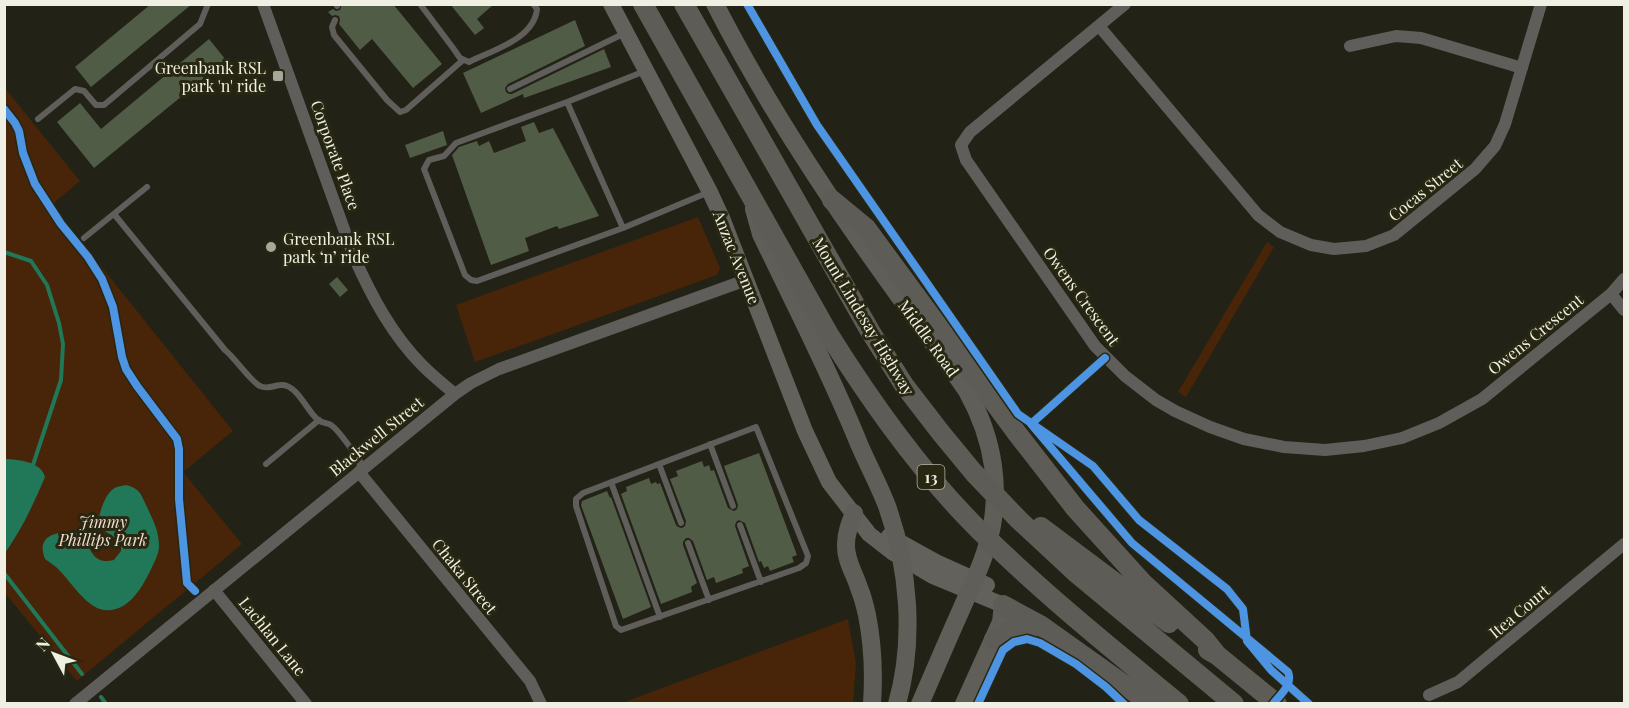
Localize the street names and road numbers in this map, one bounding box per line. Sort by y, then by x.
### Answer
street label: Corporate Place [306,97,366,213]
street label: Cocas Street [1384,152,1467,225]
street label: Anzac Avenue [708,206,765,307]
street label: Mount Lindesay Highway [808,233,920,399]
street label: Owens Crescent [1039,243,1125,350]
street label: Owens Crescent [1483,289,1587,379]
street label: Middle Road [894,295,964,381]
street label: Blackwell Street [325,391,428,480]
road number: 13 [918,465,944,489]
street label: Chaka Street [428,534,502,619]
street label: Itea Court [1484,579,1554,642]
street label: Lachlan Lane [235,592,311,680]

